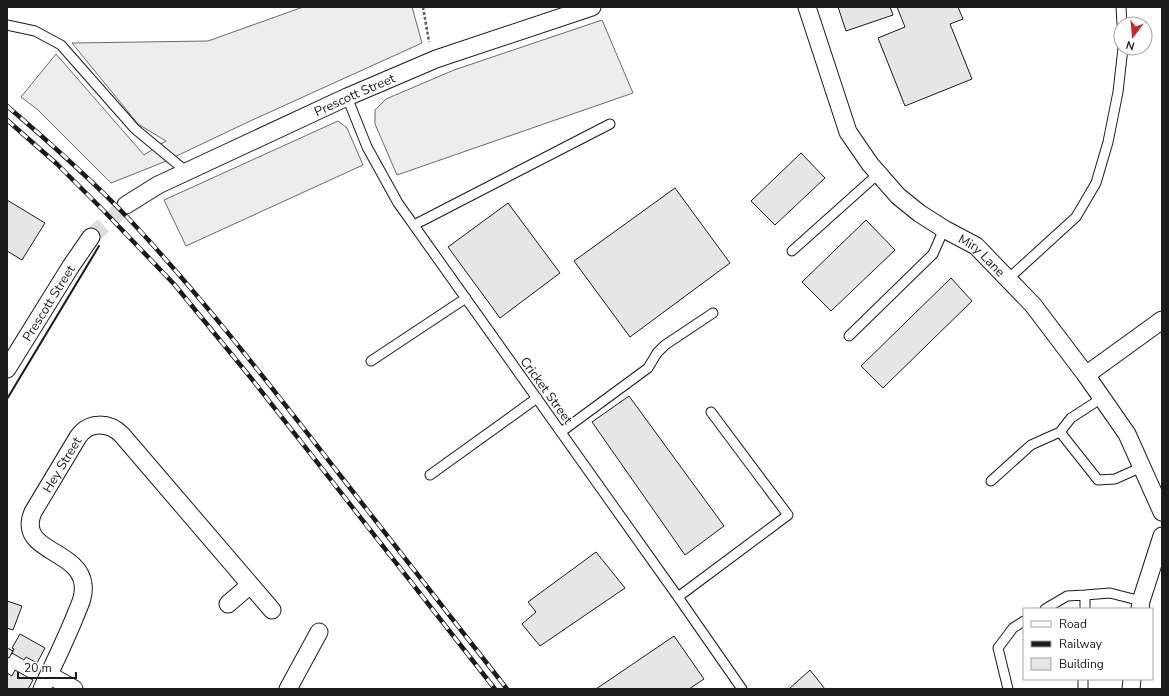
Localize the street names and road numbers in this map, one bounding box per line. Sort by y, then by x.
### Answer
street label: Prescott Street [311,69,398,121]
street label: Miry Lane [955,230,1009,281]
street label: Prescott Street [18,261,80,345]
street label: Cricket Street [516,353,577,428]
street label: Hey Street [39,433,86,496]

